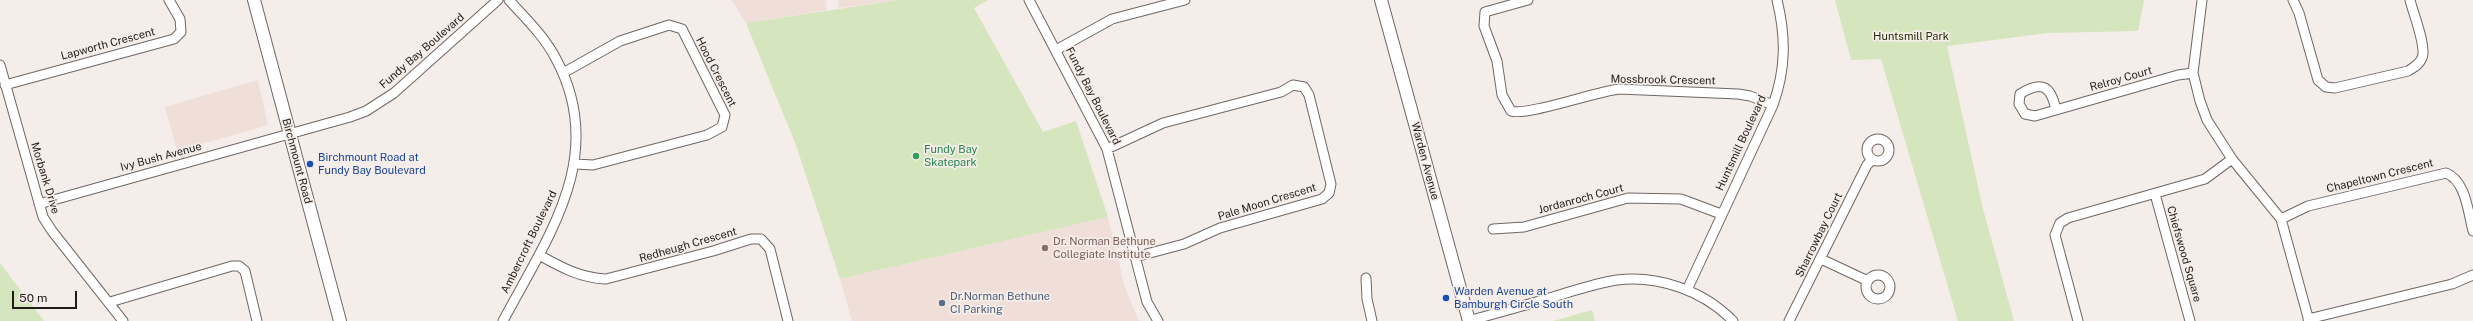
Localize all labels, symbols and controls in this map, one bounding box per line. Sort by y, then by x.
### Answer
street label: Fundy Bay Boulevard [377,11,467,91]
street label: Lapworth Crescent [59,25,157,63]
park label: Huntsmill Park [1873,30,1949,44]
street label: Hood Crescent [693,35,739,109]
street label: Fundy Bay Boulevard [1063,45,1123,147]
street label: Relroy Court [2088,64,2154,94]
street label: Mossbrook Crescent [1610,72,1716,88]
street label: Huntsmill Boulevard [1713,93,1769,193]
street label: Birchmount Road [279,117,315,205]
street label: Warden Avenue [1408,121,1442,201]
street label: Ivy Bush Avenue [119,140,203,174]
street label: Morbank Drive [28,141,62,215]
place label: Fundy Bay Skatepark [924,143,978,169]
place label: Birchmount Road at Fundy Bay Boulevard [318,151,426,177]
marker: Fundy Bay Skatepark [911,151,921,161]
street label: Chapeltown Crescent [2325,156,2435,196]
marker: Birchmount Road at Fundy Bay Boulevard [305,159,315,169]
street label: Pale Moon Crescent [1216,181,1318,223]
street label: Jordanroch Court [1537,181,1625,217]
street label: Ambercroft Boulevard [498,188,560,296]
street label: Sharrowbay Court [1793,190,1845,280]
street label: Chiefswood Square [2164,204,2204,304]
street label: Redheugh Crescent [638,225,738,265]
place label: Dr. Norman Bethune Collegiate Institute [1053,235,1156,261]
marker: Dr. Norman Bethune Collegiate Institute [1040,243,1050,253]
scale bar [14,283,79,309]
place label: Warden Avenue at Bamburgh Circle South [1454,285,1573,311]
place label: Dr.Norman Bethune CI Parking [950,290,1050,316]
text: 50 m [19,291,47,305]
marker: Warden Avenue at Bamburgh Circle South [1441,293,1451,303]
marker: Dr.Norman Bethune CI Parking [937,298,947,308]

